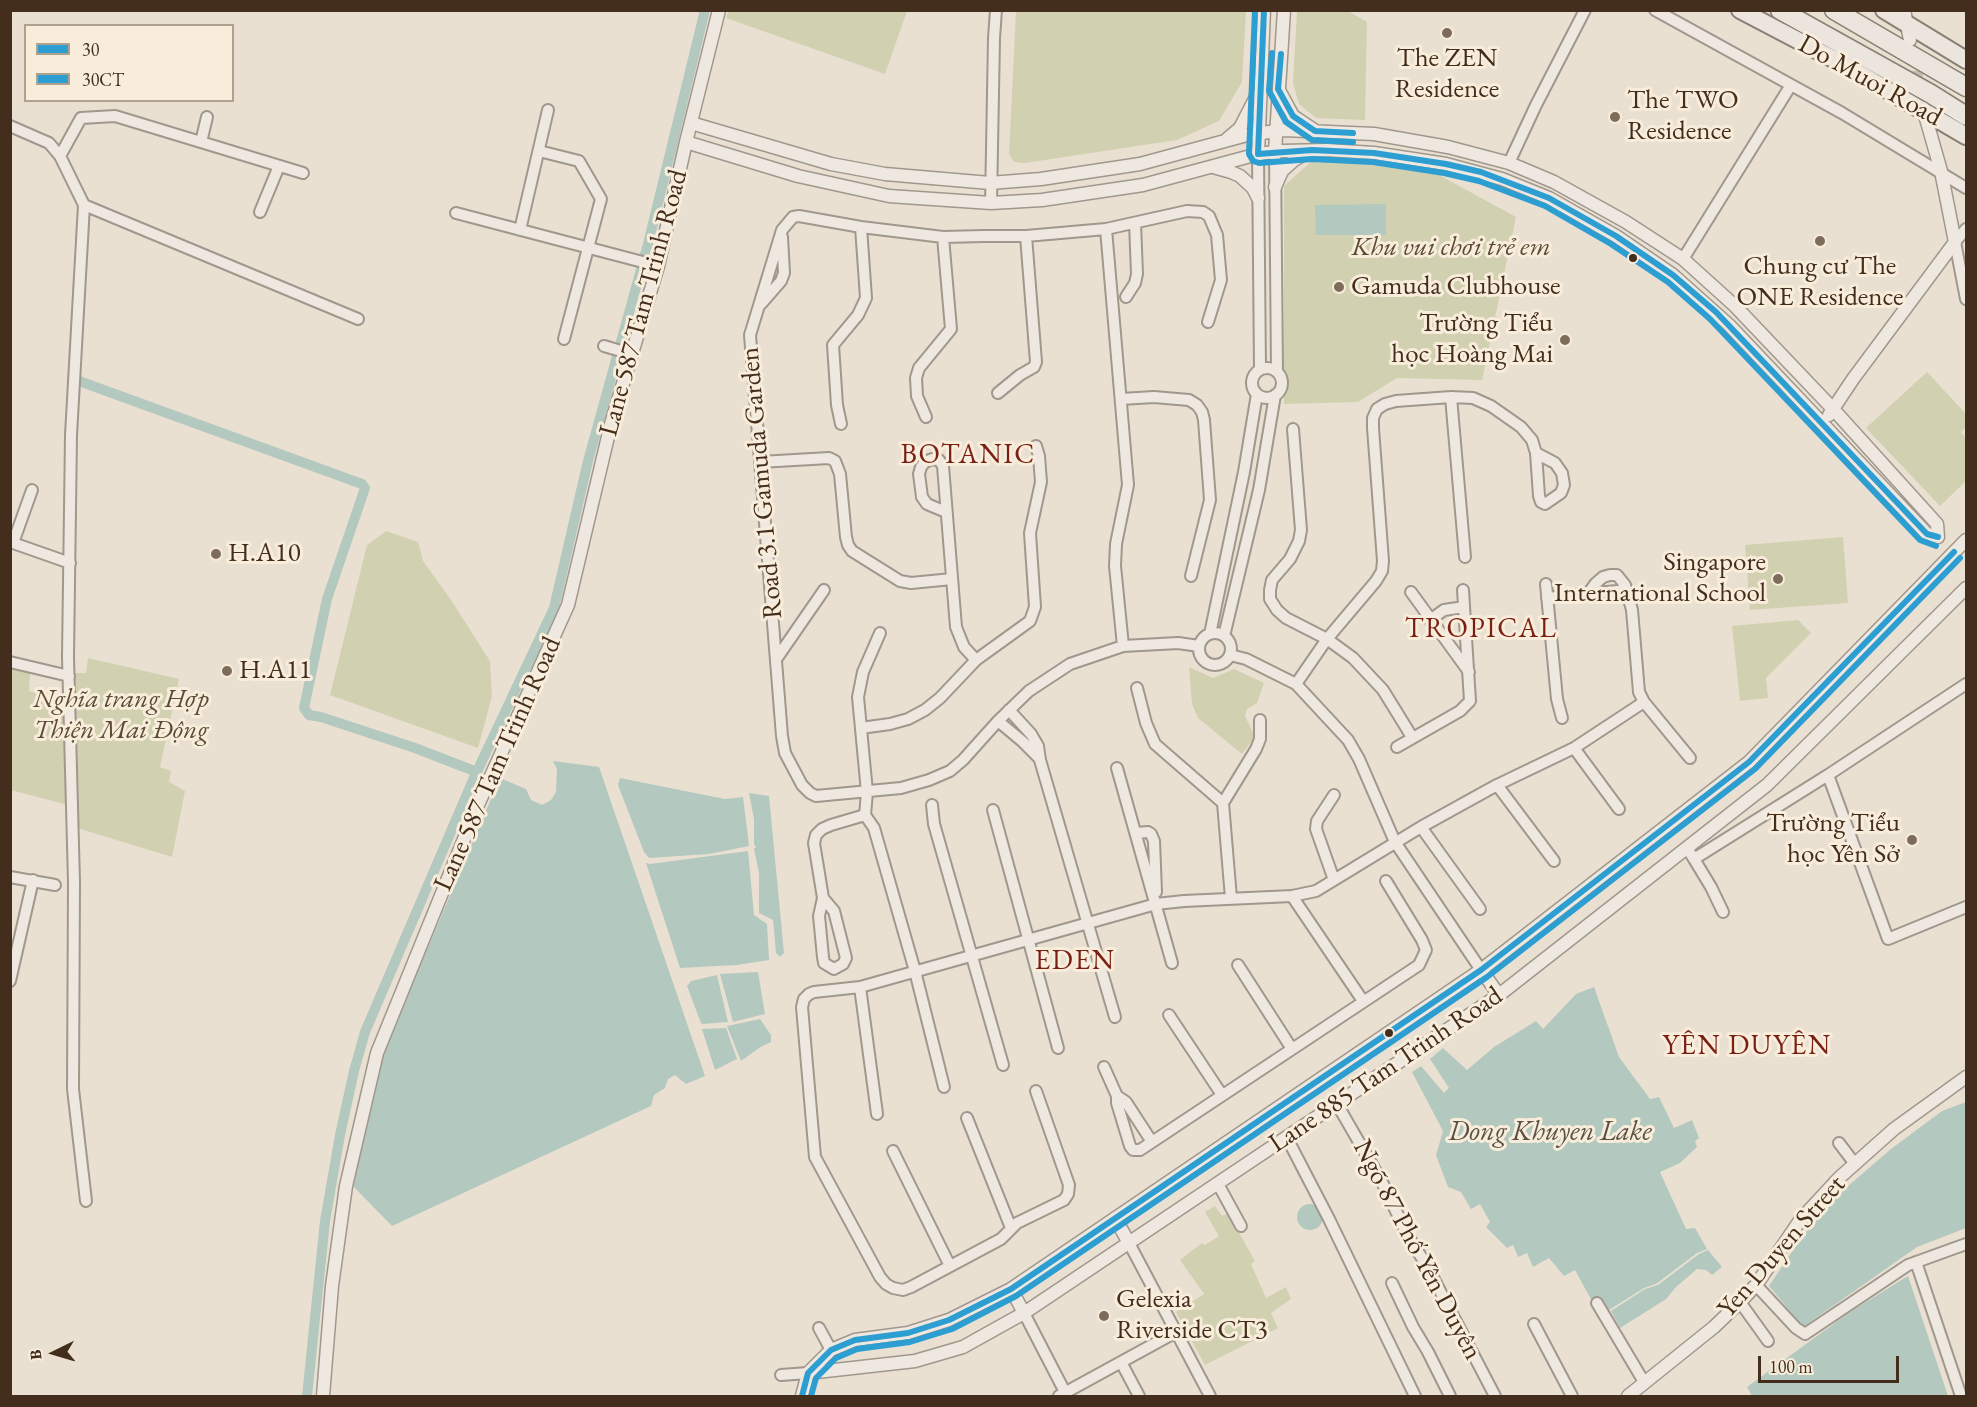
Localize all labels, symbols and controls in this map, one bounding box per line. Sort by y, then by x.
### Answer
legend [24,24,234,102]
marker: The ZEN Residence [1440,26,1454,40]
street label: Do Muoi Road [1792,28,1948,134]
text: 30 [82,38,99,61]
place label: The ZEN Residence [1395,43,1499,106]
text: 30CT [82,68,124,91]
place label: The TWO Residence [1627,85,1738,148]
marker: The TWO Residence [1608,110,1622,124]
street label: Lane 587 Tam Trinh Road [593,166,695,440]
park label: Khu vui chơi trẻ em [1351,232,1551,264]
marker: Chung cư The ONE Residence [1813,234,1827,248]
place label: Chung cư The ONE Residence [1736,251,1904,314]
unlabelled marker [1627,252,1639,264]
place label: Gamuda Clubhouse [1351,271,1561,303]
marker: Gamuda Clubhouse [1332,280,1346,294]
place label: Trường Tiểu học Hoàng Mai [1391,308,1553,371]
marker: Trường Tiểu học Hoàng Mai [1558,333,1572,347]
street label: Road 3.1 Gamuda Garden [734,346,790,620]
district label: BOTANIC [900,438,1036,472]
place label: H.A10 [228,538,301,570]
marker: H.A10 [209,547,223,561]
place label: Singapore International School [1554,547,1766,610]
marker: Singapore International School [1771,572,1785,586]
district label: TROPICAL [1405,612,1557,646]
street label: Lane 587 Tam Trinh Road [427,632,569,896]
place label: H.A11 [239,655,312,687]
marker: H.A11 [220,664,234,678]
park label: Nghĩa trang Hợp Thiện Mai Động [33,684,209,747]
place label: Trường Tiểu học Yên Sở [1766,808,1900,871]
marker: Trường Tiểu học Yên Sở [1905,833,1919,847]
district label: EDEN [1035,944,1115,978]
street label: Lane 885 Tam Trinh Road [1263,980,1509,1160]
unlabelled marker [1383,1027,1395,1039]
district label: YÊN DUYÊN [1662,1029,1832,1063]
water label: Dong Khuyen Lake [1448,1115,1652,1149]
street label: Ngõ 87 Phố Yên Duyên [1345,1134,1489,1366]
street label: Yen Duyen Street [1711,1169,1853,1325]
place label: Gelexia Riverside CT3 [1116,1284,1268,1347]
marker: Gelexia Riverside CT3 [1097,1309,1111,1323]
north arrow [24,1323,84,1383]
scale bar [1761,1344,1902,1382]
text: B [25,1349,46,1361]
text: 100 m [1769,1355,1813,1378]

